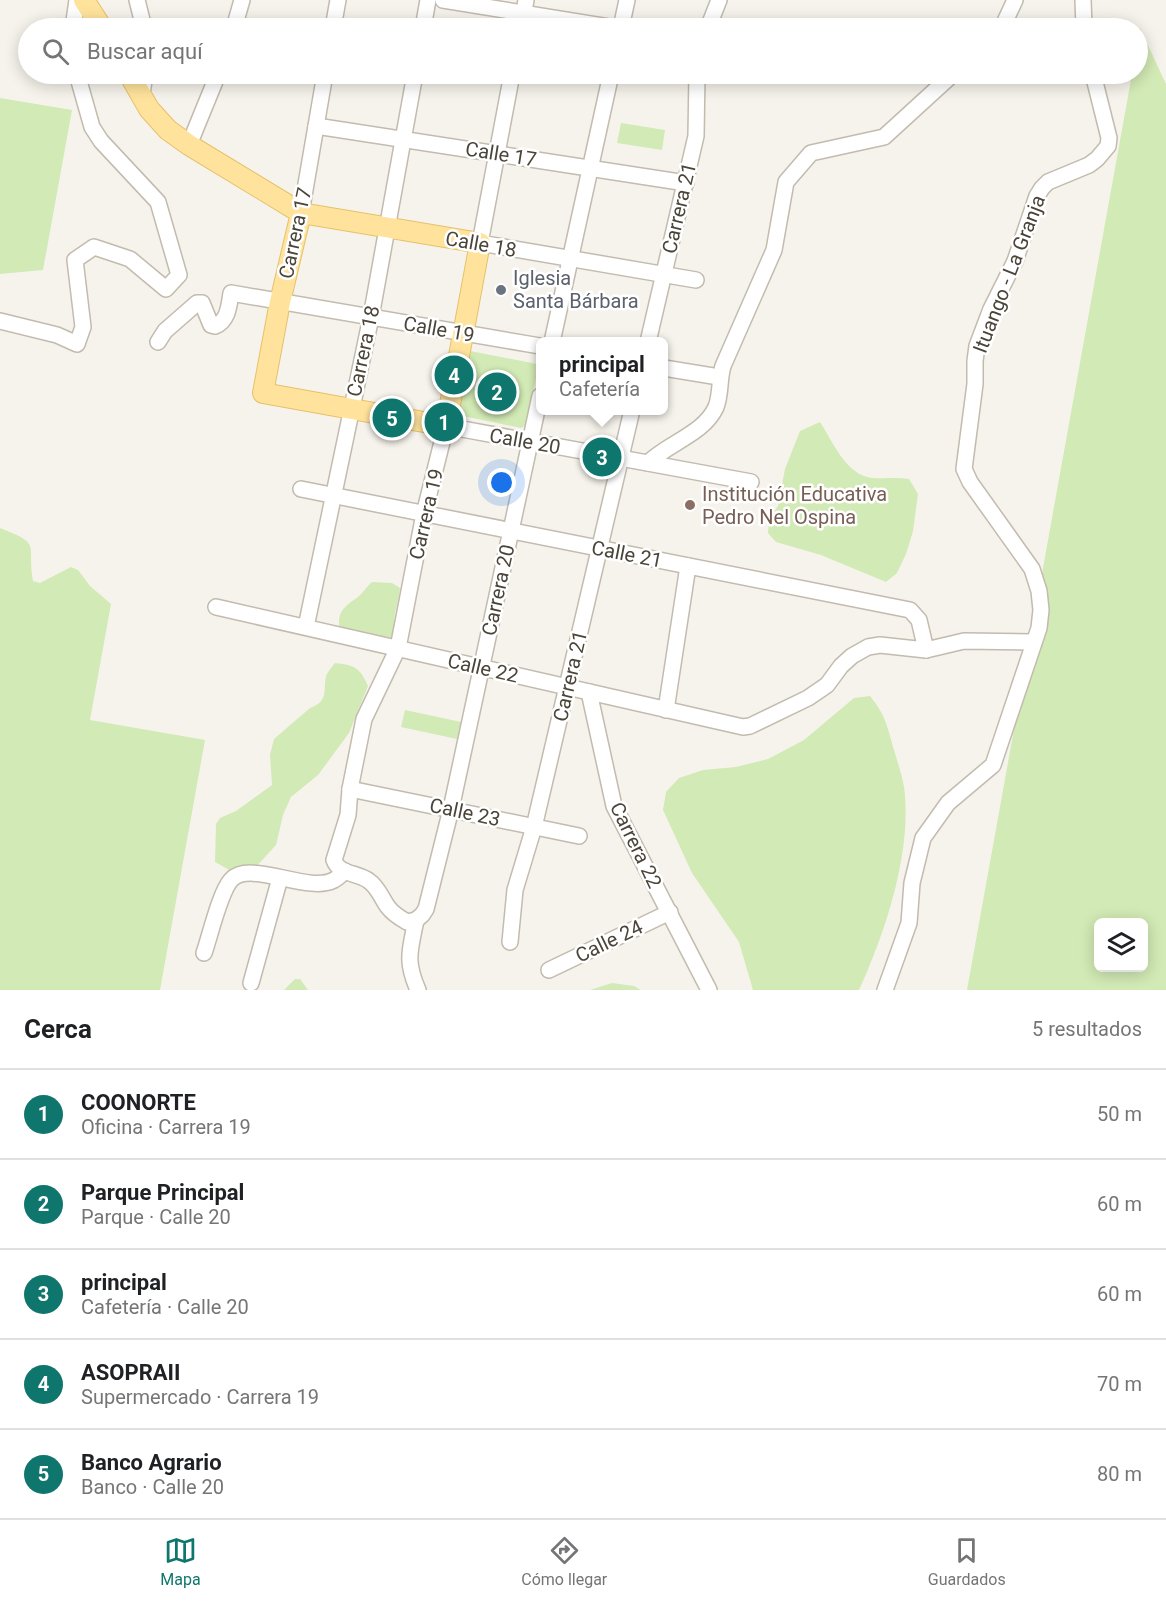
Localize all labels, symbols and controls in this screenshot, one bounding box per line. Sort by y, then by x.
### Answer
search box [18,18,1148,84]
icon: search [39,35,72,68]
text: Buscar aquí [87,39,203,64]
street label: Calle 17 [464,137,538,171]
street label: Carrera 21 [657,160,701,256]
street label: Carrera 17 [274,185,316,281]
street label: Ituango - La Granja [968,192,1050,356]
street label: Calle 18 [444,226,518,262]
place label: Iglesia Santa Bárbara [513,266,639,313]
marker: Iglesia Santa Bárbara [494,283,508,297]
street label: Carrera 18 [342,303,384,399]
street label: Calle 19 [402,311,476,347]
popup [536,337,668,415]
pin: 4 [434,352,474,398]
text: principal [559,352,645,377]
pin: 2 [478,370,516,414]
text: Cafetería [559,377,640,401]
pin: 5 [372,396,412,440]
pin: 1 [424,400,464,444]
street label: Calle 20 [488,423,562,459]
pin: 3 [582,434,622,480]
street label: Carrera 19 [404,466,448,562]
your location [487,468,516,497]
place label: Institución Educativa Pedro Nel Ospina [702,482,887,529]
marker: Institución Educativa Pedro Nel Ospina [683,498,697,512]
street label: Calle 21 [590,535,664,573]
street label: Carrera 20 [477,542,519,638]
street label: Carrera 21 [548,628,592,724]
street label: Calle 22 [445,648,521,688]
street label: Calle 23 [427,793,503,831]
street label: Carrera 22 [605,798,667,892]
street label: Calle 24 [572,915,646,967]
map controls [1094,918,1148,972]
button: layers [1094,918,1148,972]
text: Cerca [24,1014,92,1044]
text: 5 resultados [1032,1017,1142,1041]
text: COONORTE [81,1090,196,1115]
text: 1 [38,1102,49,1126]
text: 50 m [1097,1102,1142,1126]
text: Oficina · Carrera 19 [81,1115,251,1139]
text: Parque Principal [81,1180,244,1205]
text: 2 [38,1192,49,1216]
text: 60 m [1097,1192,1142,1216]
text: Parque · Calle 20 [81,1205,231,1229]
text: principal [81,1270,167,1295]
text: 3 [38,1282,49,1306]
text: 60 m [1097,1282,1142,1306]
text: Cafetería · Calle 20 [81,1295,249,1319]
text: ASOPRAII [81,1360,180,1385]
text: 4 [38,1372,49,1396]
text: 70 m [1097,1372,1142,1396]
text: Supermercado · Carrera 19 [81,1385,319,1409]
text: Banco Agrario [81,1450,222,1475]
text: 5 [38,1462,49,1486]
text: 80 m [1097,1462,1142,1486]
text: Banco · Calle 20 [81,1475,224,1499]
tab: Mapa [160,1534,201,1589]
tab: Cómo llegar [521,1534,607,1589]
tab: Guardados [928,1534,1006,1589]

